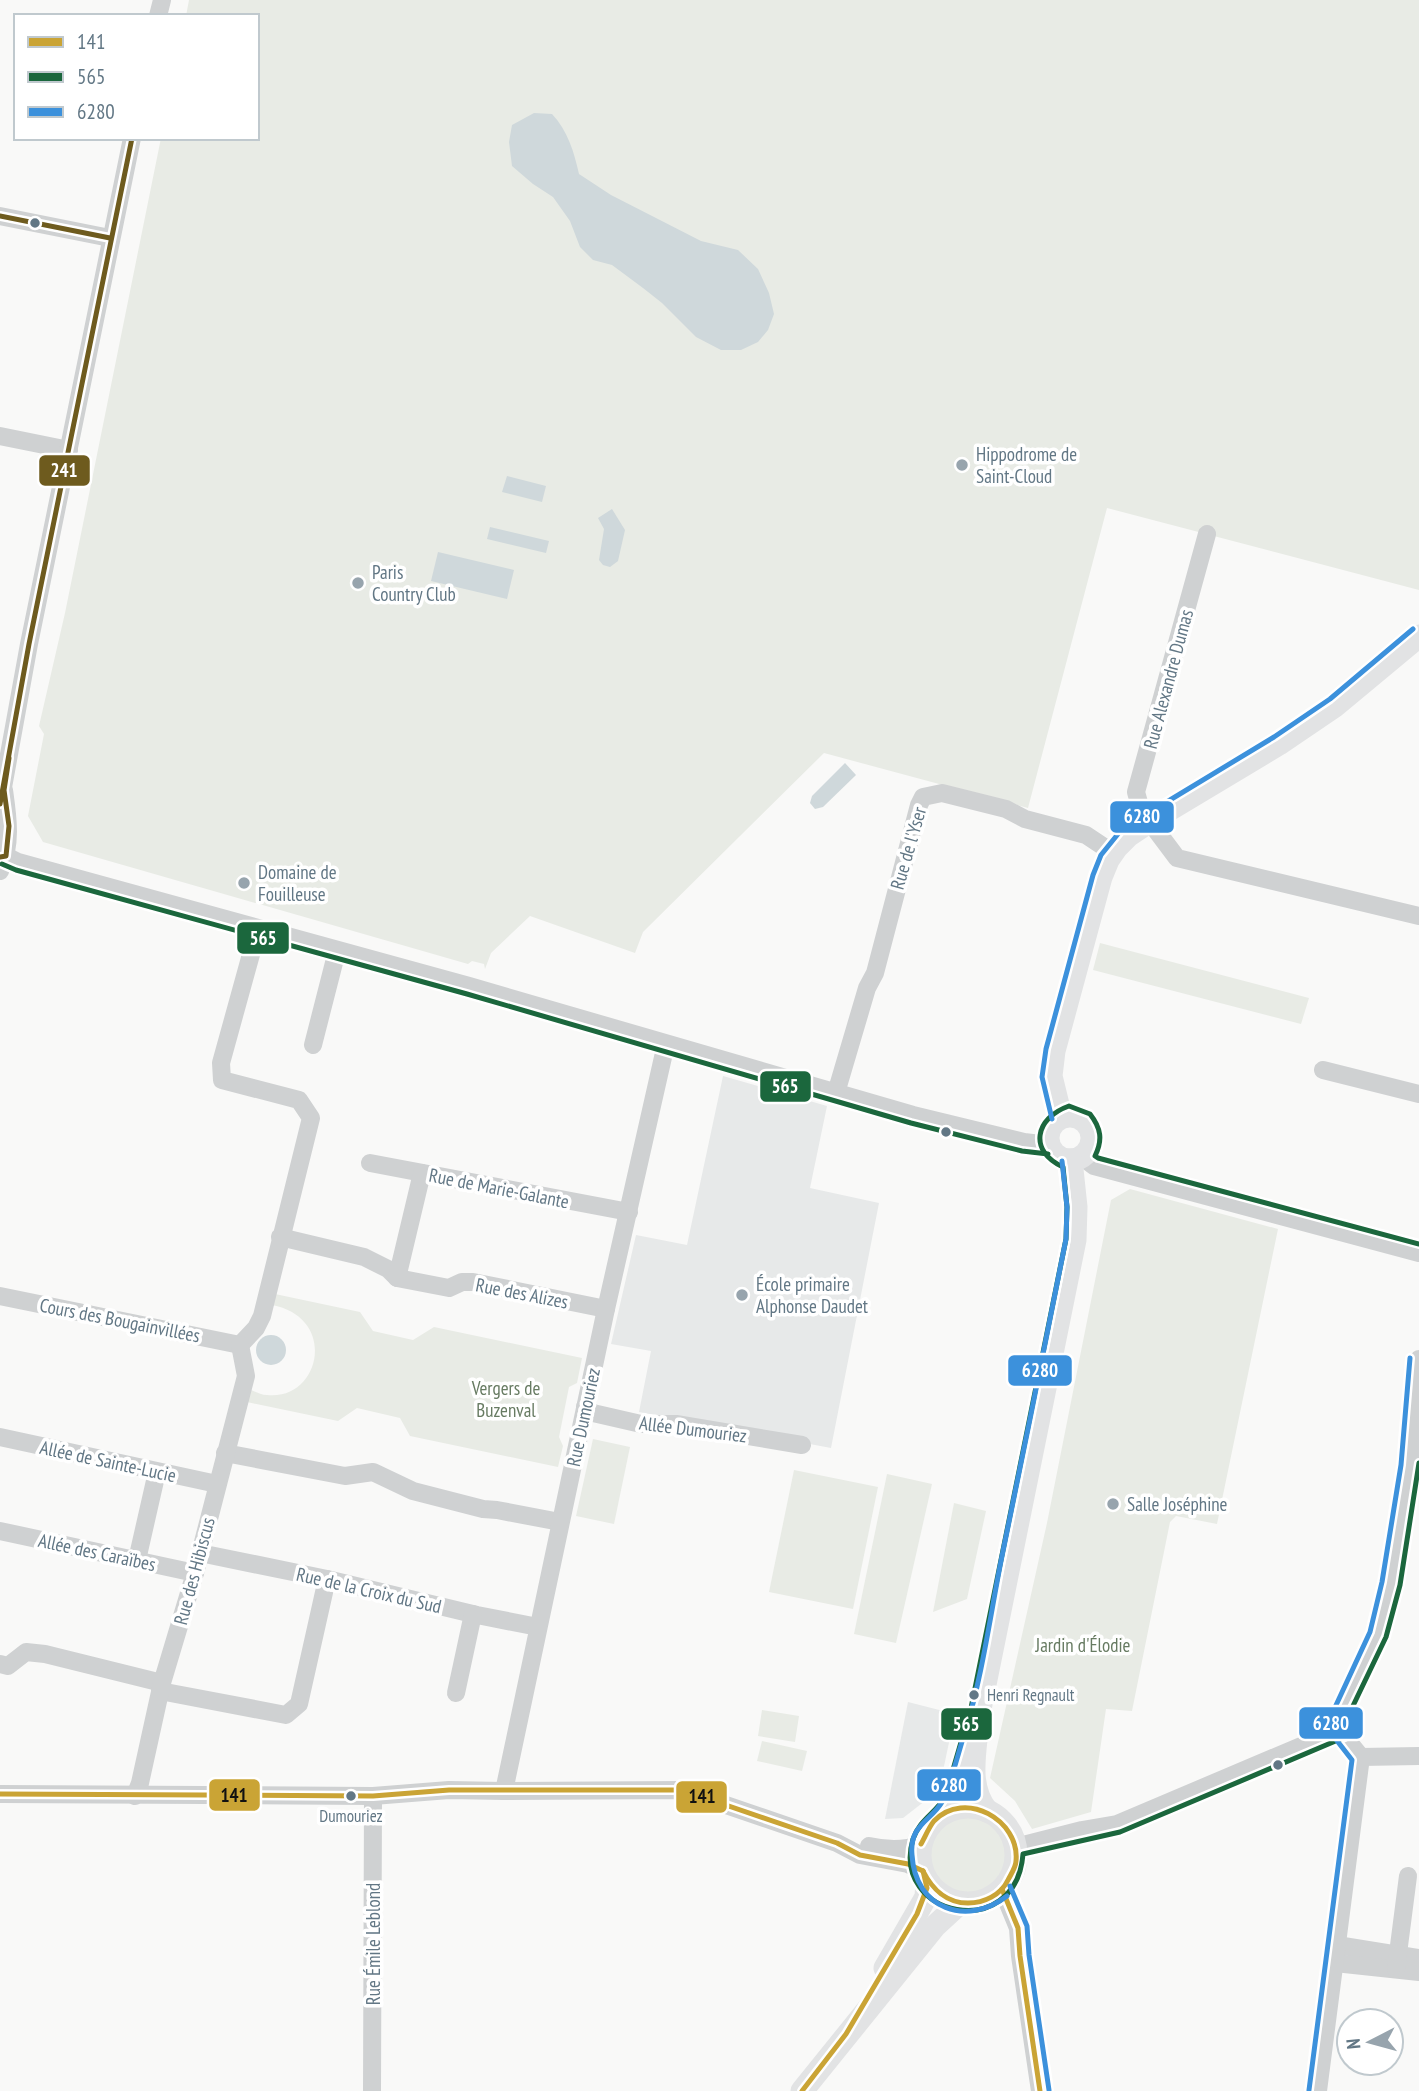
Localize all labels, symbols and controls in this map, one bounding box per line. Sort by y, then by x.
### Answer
legend [14,14,259,140]
text: 141 [77,28,105,55]
text: 565 [77,63,105,90]
text: 6280 [77,98,115,125]
unlabelled marker [28,216,42,230]
place label: Hippodrome de Saint-Cloud [976,442,1077,488]
line badge: 241 [38,454,91,487]
marker: Hippodrome de Saint-Cloud [954,457,970,473]
text: 241 [50,458,78,482]
place label: Paris Country Club [372,560,456,606]
marker: Paris Country Club [350,575,366,591]
street label: Rue Alexandre Dumas [1138,607,1198,751]
line badge: 6280 [1109,800,1175,834]
street label: Rue de l'Yser [885,803,931,892]
text: 6280 [1124,804,1160,828]
place label: Domaine de Fouilleuse [258,860,337,906]
marker: Domaine de Fouilleuse [236,875,252,891]
line badge: 565 [236,921,290,955]
text: 565 [249,926,277,950]
line badge: 565 [759,1070,812,1103]
text: 565 [771,1074,799,1098]
unlabelled marker [939,1125,953,1139]
street label: Rue de Marie-Galante [427,1163,571,1213]
street label: Rue des Alizes [474,1272,570,1314]
place label: École primaire Alphonse Daudet [756,1272,869,1318]
marker: École primaire Alphonse Daudet [734,1287,750,1303]
street label: Cours des Bougainvillées [38,1293,202,1347]
line badge: 6280 [1007,1354,1073,1387]
text: 6280 [1022,1358,1058,1382]
street label: Rue Dumouriez [561,1365,605,1468]
park label: Vergers de Buzenval [471,1376,540,1422]
street label: Allée Dumouriez [638,1410,748,1448]
street label: Allée de Sainte-Lucie [38,1435,179,1487]
place label: Salle Joséphine [1127,1492,1228,1516]
marker: Salle Joséphine [1105,1496,1121,1512]
street label: Rue des Hibiscus [168,1515,220,1627]
street label: Allée des Caraïbes [36,1528,158,1576]
street label: Rue de la Croix du Sud [294,1562,444,1618]
park label: Jardin d'Élodie [1035,1633,1131,1657]
place label: Henri Regnault [987,1684,1075,1706]
marker: Henri Regnault [967,1688,981,1702]
line badge: 6280 [1298,1706,1364,1740]
line badge: 565 [940,1707,993,1741]
text: 6280 [1313,1711,1349,1735]
text: 565 [952,1712,980,1736]
unlabelled marker [1271,1758,1285,1772]
line badge: 6280 [916,1768,982,1802]
text: 6280 [931,1773,967,1797]
line badge: 141 [208,1778,261,1812]
line badge: 141 [675,1780,728,1814]
text: 141 [220,1783,248,1807]
text: 141 [688,1784,716,1808]
marker: Dumouriez [344,1789,358,1803]
place label: Dumouriez [319,1805,383,1827]
street label: Rue Émile Leblond [361,1883,385,2005]
north arrow [1335,2007,1405,2077]
text: N [1341,2037,1366,2050]

